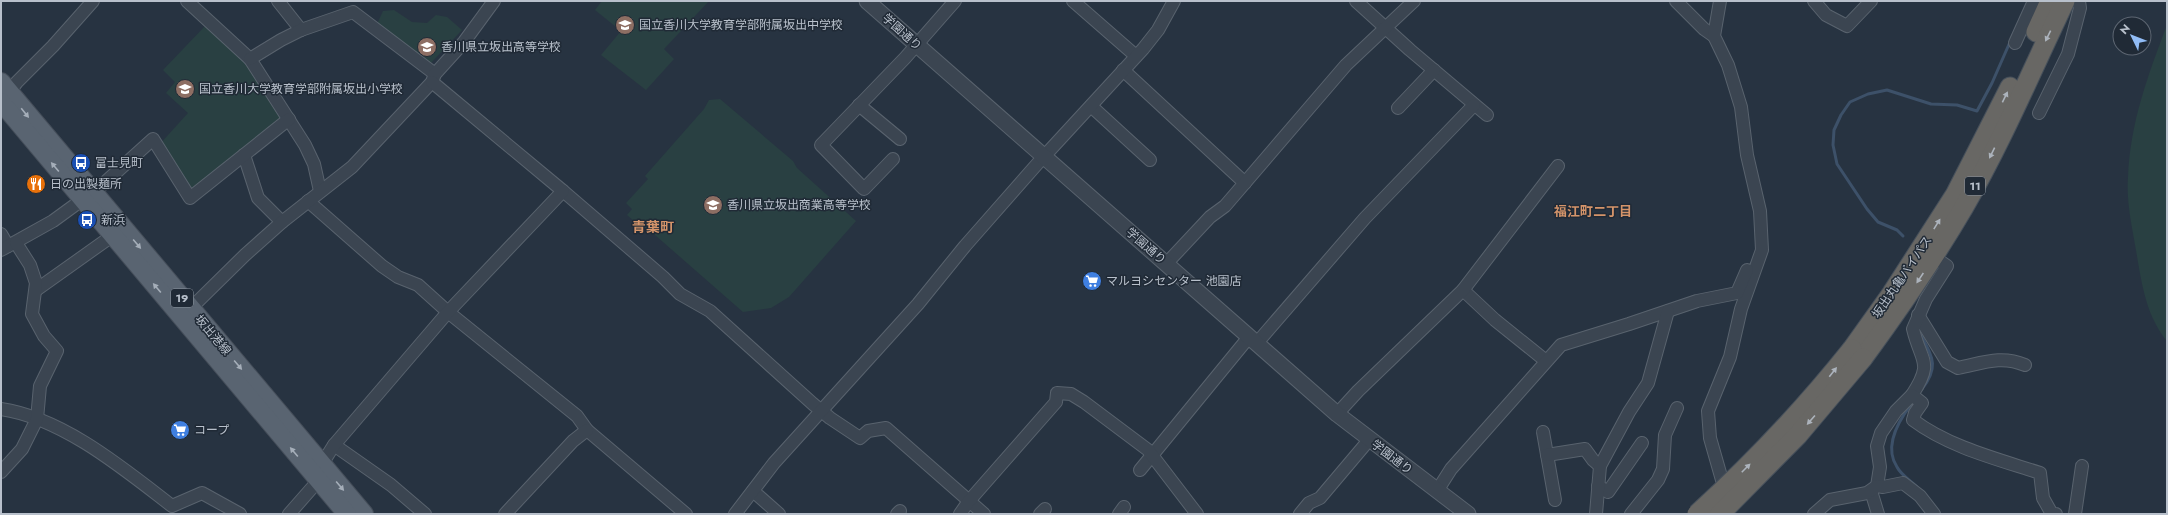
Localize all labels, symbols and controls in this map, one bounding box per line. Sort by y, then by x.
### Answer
street label: 学園通り [878,9,926,55]
school or university icon: 国立香川大学教育学部附属坂出中学校 [614,14,636,36]
place label: 国立香川大学教育学部附属坂出中学校 [639,16,843,34]
north arrow [2112,16,2152,56]
text: N [2116,21,2134,38]
one-way arrow [2045,31,2051,42]
school or university icon: 香川県立坂出高等学校 [416,36,438,58]
place label: 香川県立坂出高等学校 [441,38,561,56]
school or university icon: 国立香川大学教育学部附属坂出小学校 [174,78,196,100]
place label: 国立香川大学教育学部附属坂出小学校 [199,80,403,98]
one-way arrow [2001,91,2008,103]
one-way arrow [21,107,30,118]
one-way arrow [1989,148,1995,159]
bus stop icon: 富士見町 [70,152,92,174]
place label: 富士見町 [95,154,143,172]
one-way arrow [50,162,59,173]
restaurant icon: 日の出製麺所 [25,173,47,195]
place label: 日の出製麺所 [50,175,122,193]
road number: 11 [1965,177,1985,195]
school or university icon: 香川県立坂出商業高等学校 [702,194,724,216]
place label: 香川県立坂出商業高等学校 [727,196,871,214]
district label: 福江町二丁目 [1554,202,1632,221]
bus stop icon: 新浜 [76,209,98,231]
place label: 新浜 [101,211,125,229]
district label: 青葉町 [632,217,674,237]
one-way arrow [1933,219,1941,229]
street label: 学園通り [1122,223,1170,269]
street label: 坂出丸亀バイパス [1868,232,1936,322]
one-way arrow [132,239,141,249]
supermarket icon: マルヨシセンター 池園店 [1081,270,1103,292]
place label: マルヨシセンター 池園店 [1106,272,1242,290]
one-way arrow [1916,273,1924,283]
one-way arrow [152,283,161,293]
road number: 19 [171,289,193,307]
street label: 坂出港線 [191,311,235,359]
one-way arrow [234,359,243,370]
one-way arrow [1829,367,1838,378]
one-way arrow [1807,415,1816,425]
supermarket icon: コープ [169,419,191,441]
place label: コープ [194,421,229,439]
street label: 学園通り [1367,435,1417,479]
one-way arrow [290,447,299,457]
one-way arrow [1741,463,1751,473]
one-way arrow [336,480,345,491]

